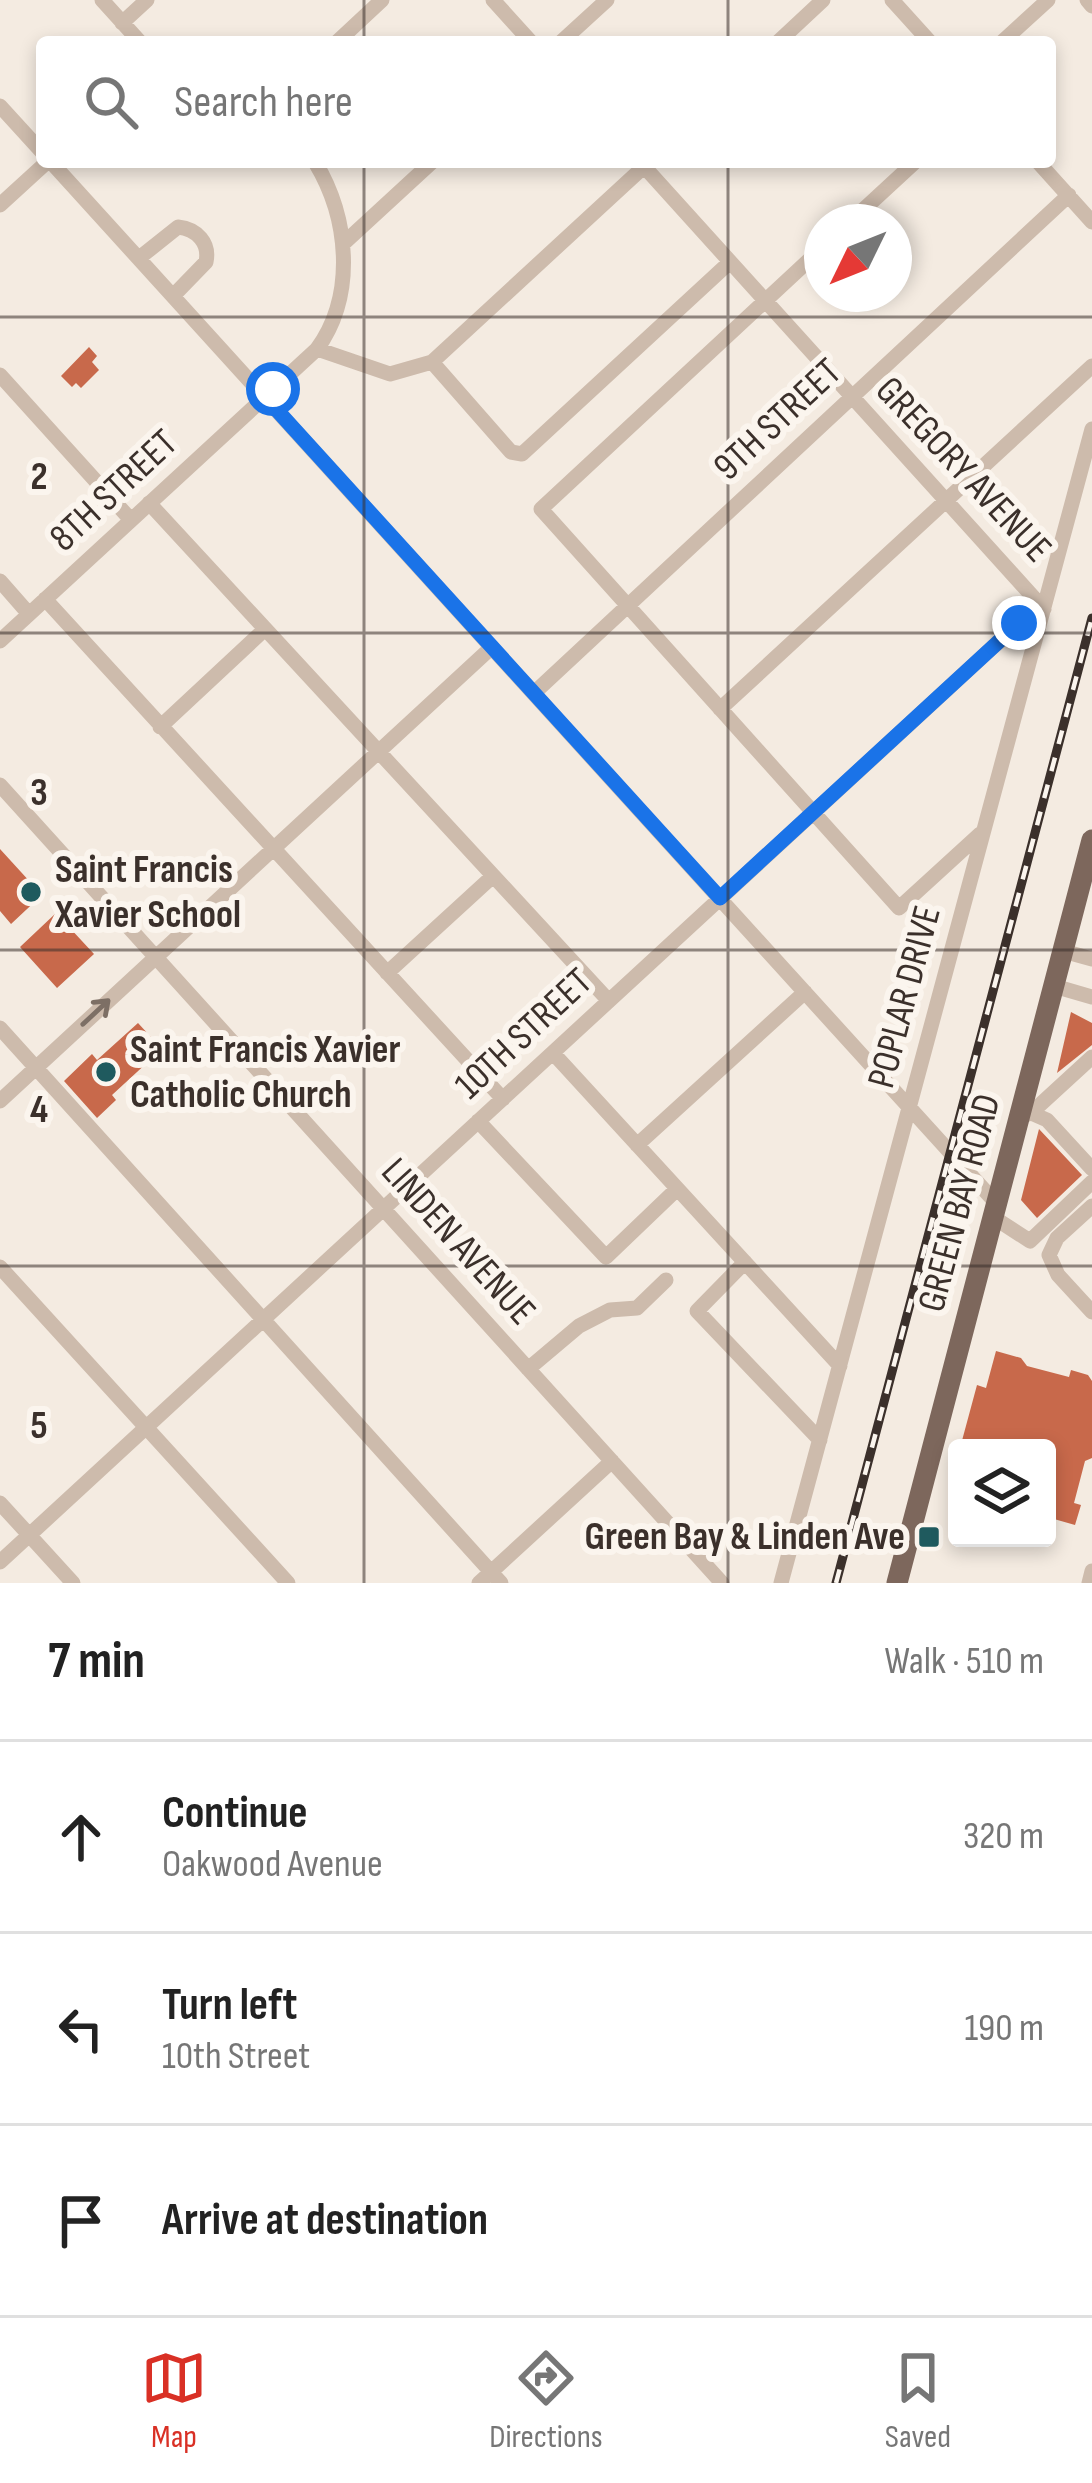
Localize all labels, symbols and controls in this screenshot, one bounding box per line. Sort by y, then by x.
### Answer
search box [36,36,1056,168]
icon: search [78,69,144,135]
text: Search here [174,75,353,130]
north arrow [804,204,912,312]
street label: 9TH STREET [704,349,852,491]
route start [246,362,300,416]
street label: GREGORY AVENUE [865,368,1061,572]
street label: 8TH STREET [40,420,188,562]
text: 2 [30,454,48,501]
route end [992,596,1046,650]
text: 3 [30,770,48,817]
place label: Saint Francis Xavier School [54,847,241,939]
marker: Saint Francis Xavier School [18,879,44,905]
street label: POPLAR DRIVE [858,901,952,1093]
street label: 10TH STREET [446,959,602,1109]
one-way arrow [80,999,110,1027]
place label: Saint Francis Xavier Catholic Church [130,1027,401,1119]
marker: Saint Francis Xavier Catholic Church [93,1059,119,1085]
text: 4 [30,1087,48,1134]
street label: GREEN BAY ROAD [908,1089,1012,1317]
street label: LINDEN AVENUE [371,1149,545,1335]
text: 5 [30,1403,48,1450]
map controls [948,1439,1056,1547]
button: layers [948,1439,1056,1547]
place label: Green Bay & Linden Ave [585,1514,905,1561]
marker: Green Bay & Linden Ave [916,1524,942,1550]
text: 7 min [48,1631,145,1692]
text: Walk · 510 m [884,1638,1044,1685]
text: Continue [162,1786,308,1841]
icon: ahead [48,1804,114,1870]
text: 320 m [963,1813,1044,1860]
text: Oakwood Avenue [162,1841,383,1888]
text: Turn left [162,1978,297,2033]
icon: left [48,1996,114,2062]
text: 190 m [964,2005,1044,2052]
text: 10th Street [162,2033,310,2080]
icon: arrive [48,2188,114,2254]
text: Arrive at destination [162,2193,488,2248]
tab: Map [141,2345,207,2457]
tab: Directions [489,2345,603,2457]
tab: Saved [885,2345,951,2457]

